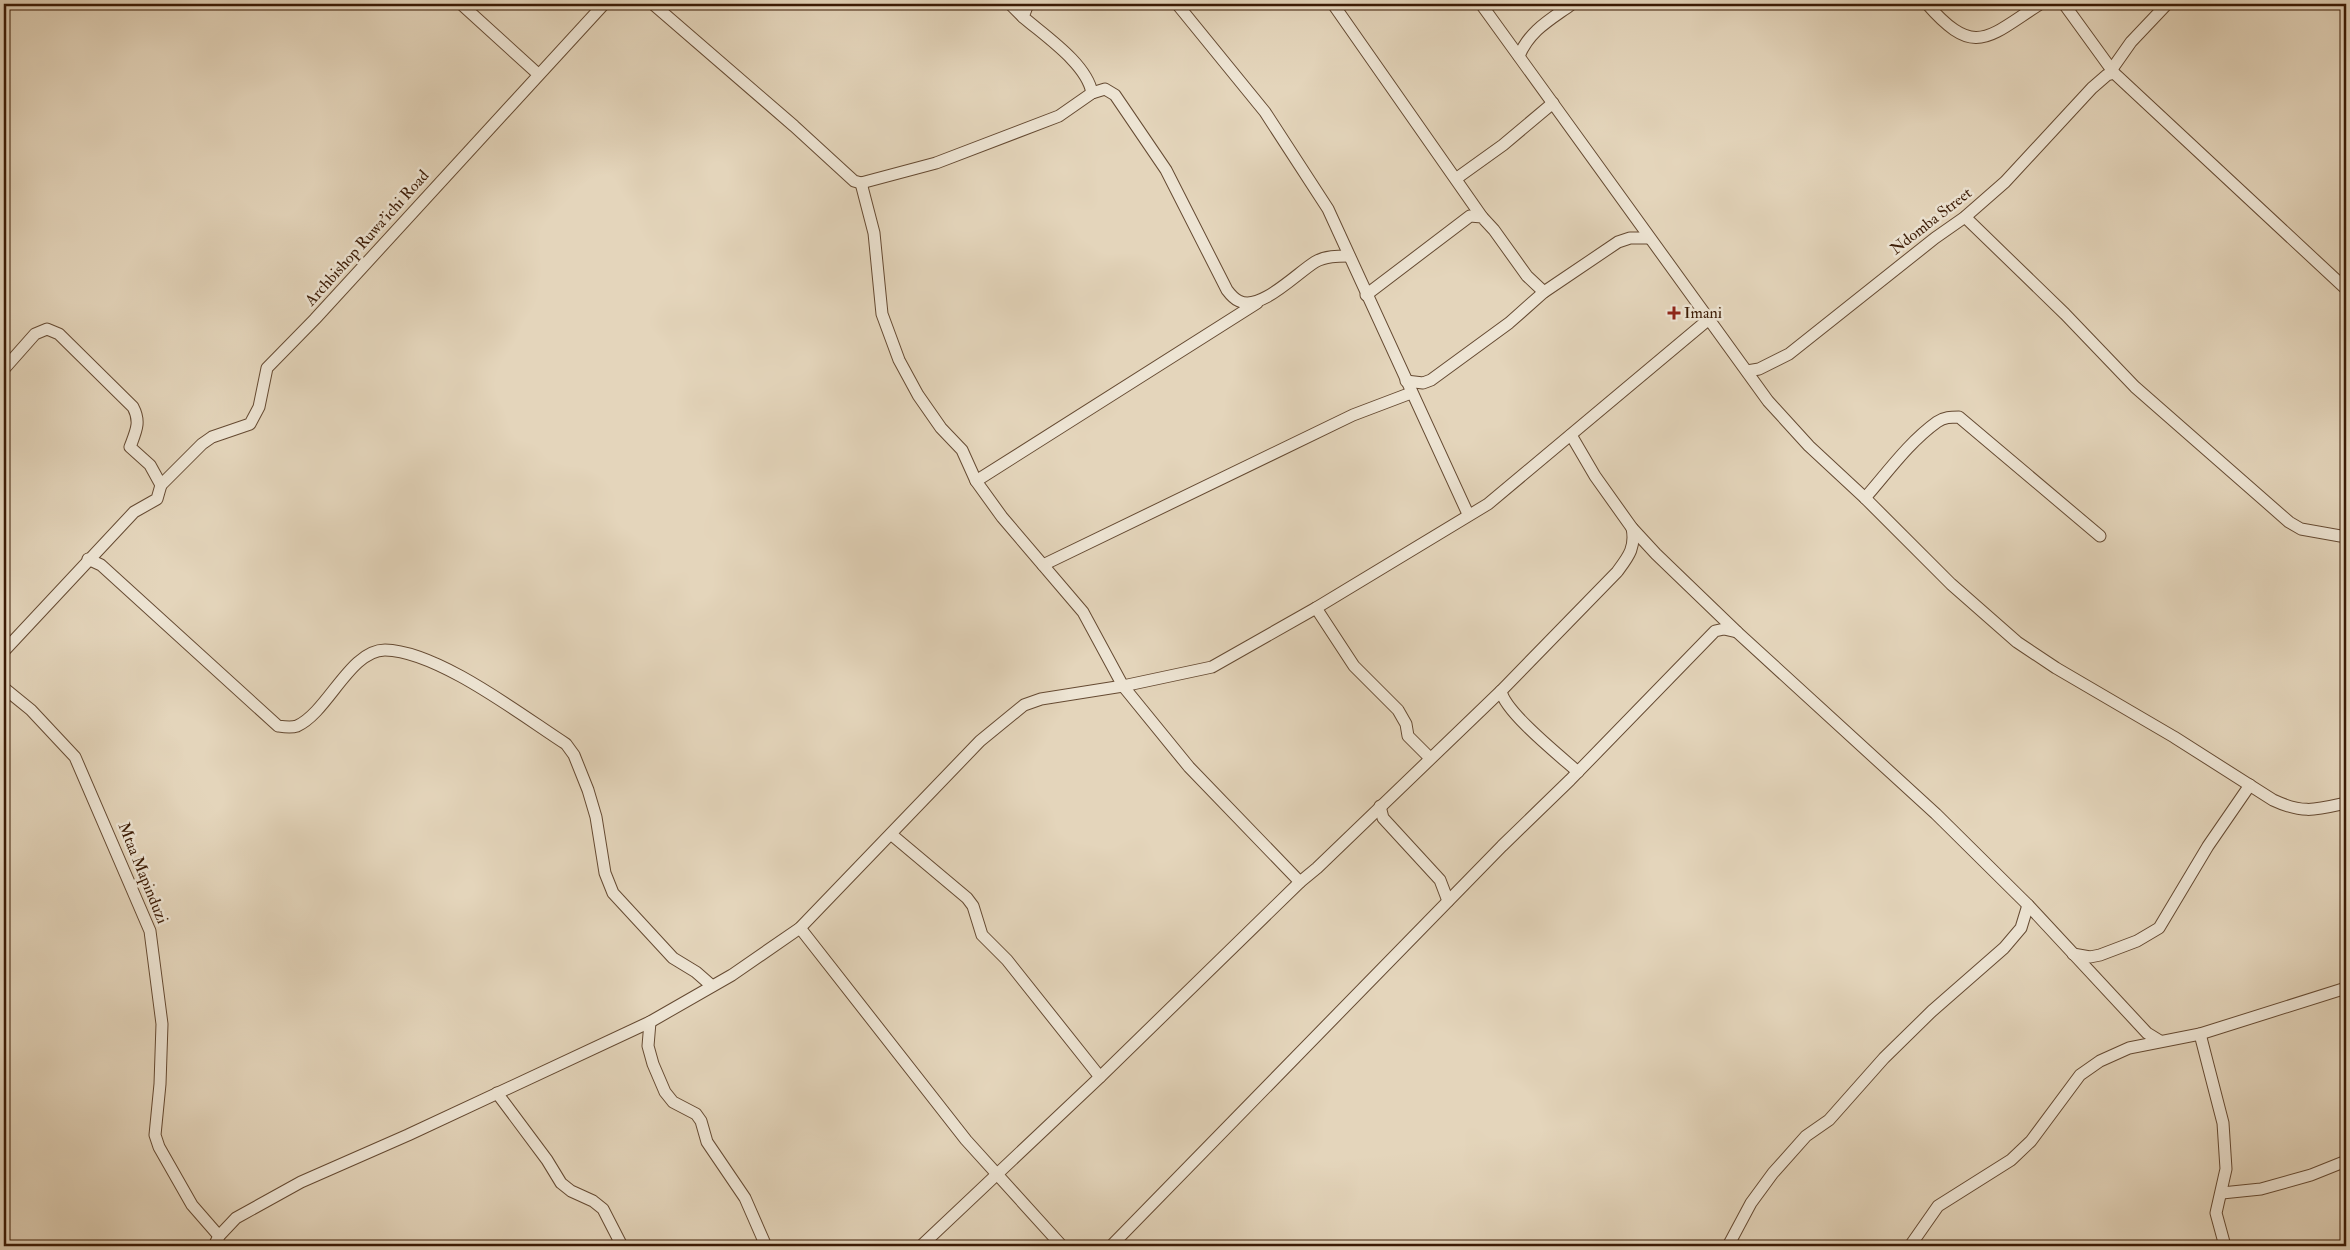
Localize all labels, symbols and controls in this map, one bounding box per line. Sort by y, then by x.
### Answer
street label: Archbishop Ruwa'ichi Road [300,166,434,311]
street label: Ndomba Street [1886,183,1976,259]
place label: Imani [1684,303,1722,323]
marker: Imani [1668,307,1680,319]
street label: Mtaa Mapinduzi [113,819,172,927]

